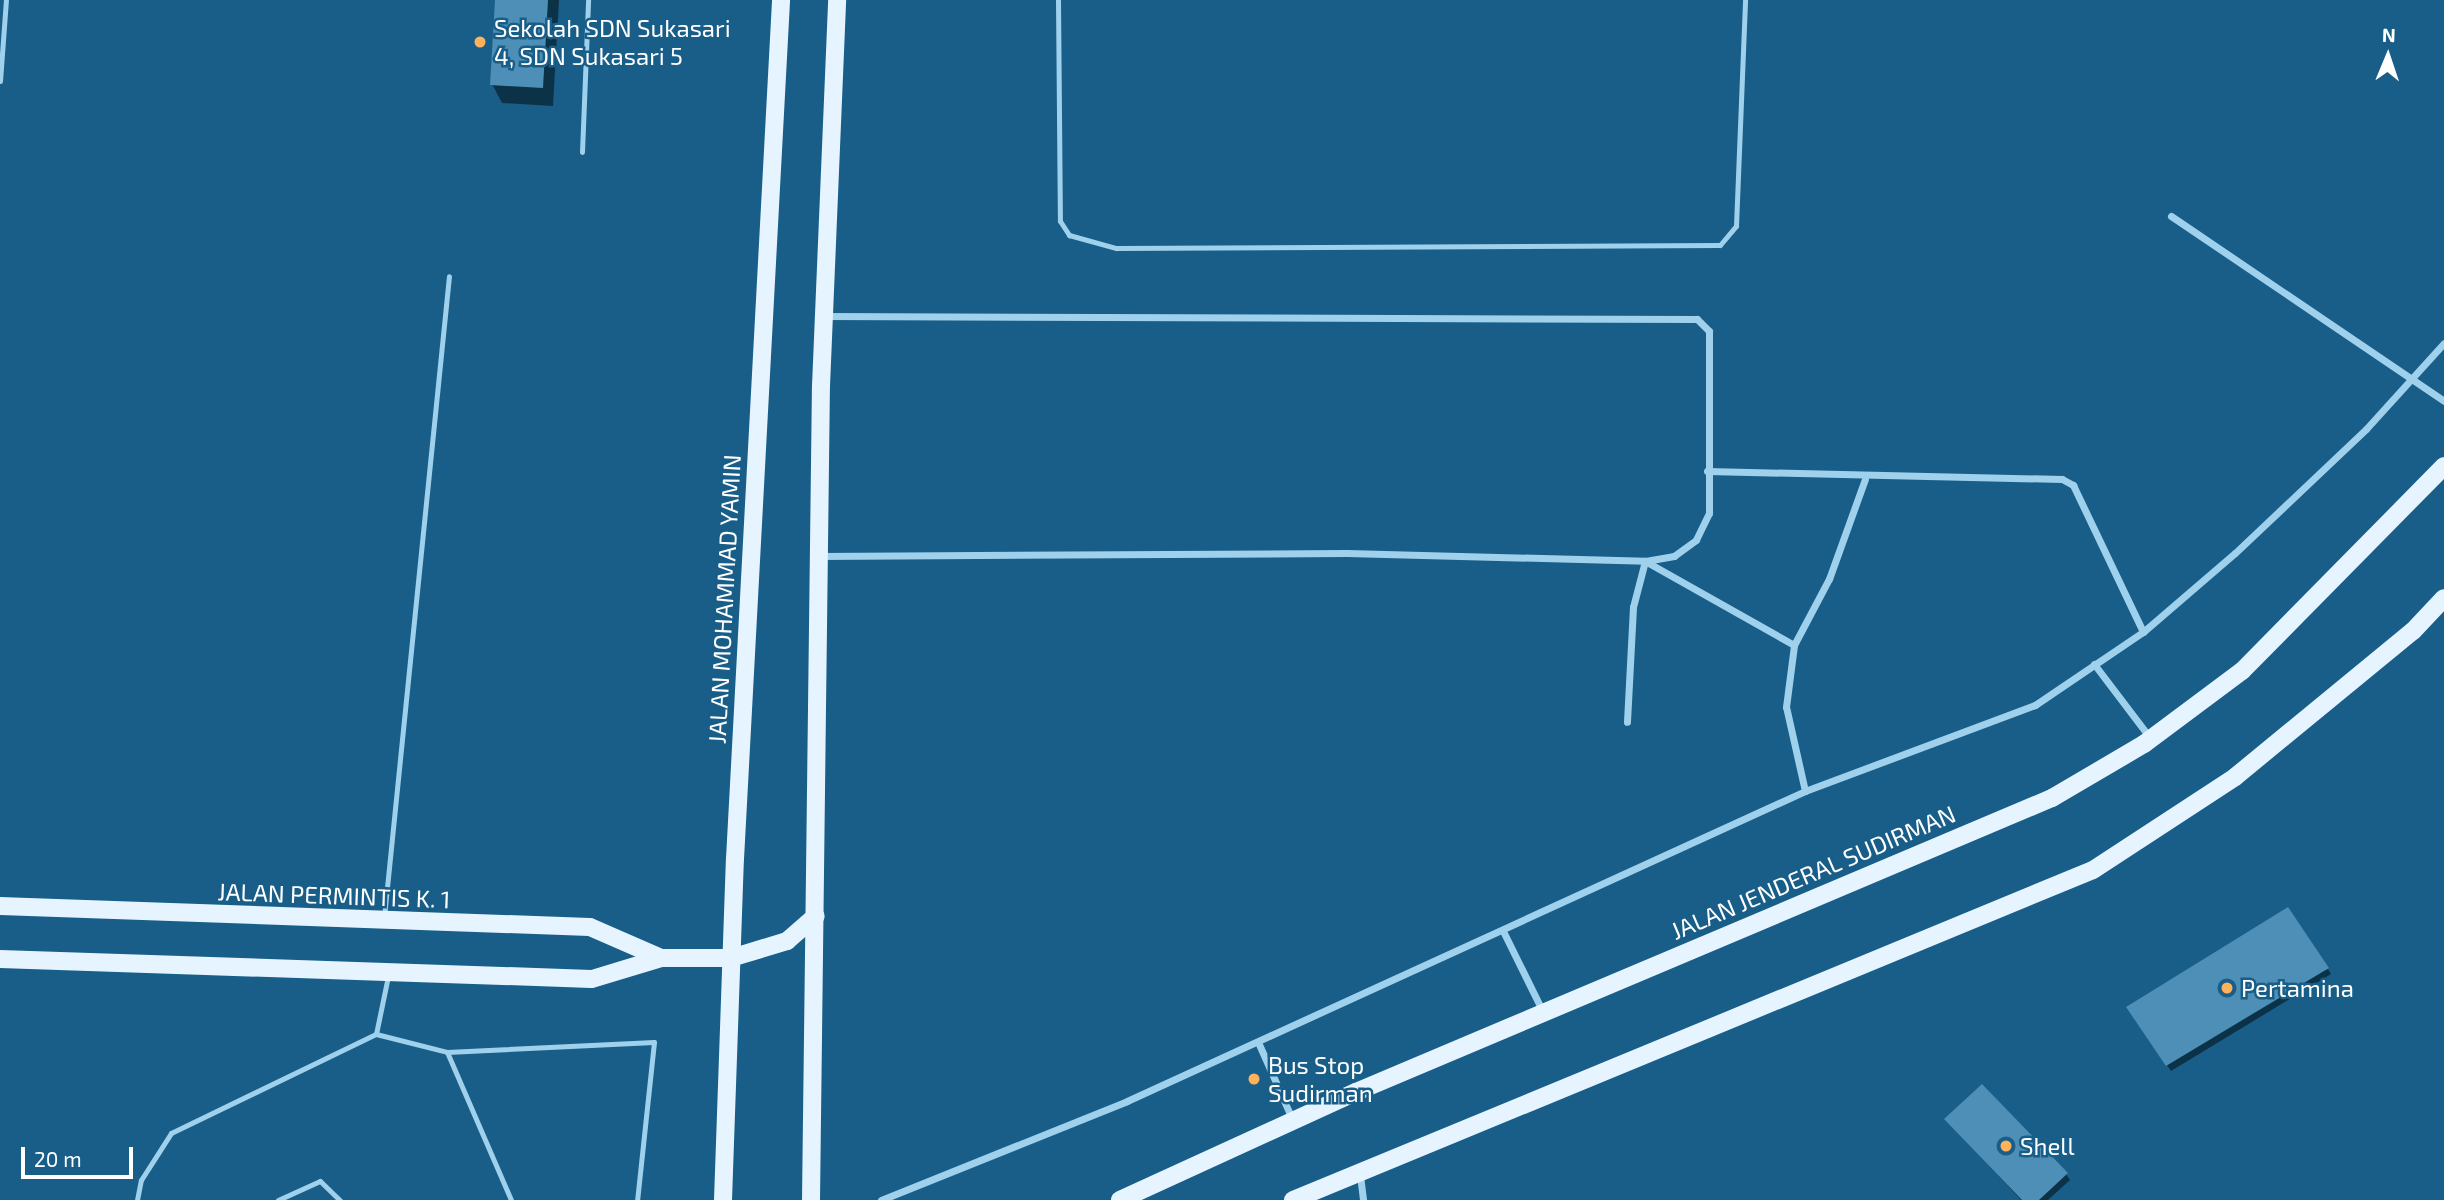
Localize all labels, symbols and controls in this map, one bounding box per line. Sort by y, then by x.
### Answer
place label: Sekolah SDN Sukasari 4, SDN Sukasari 5 [494,14,731,70]
north arrow [2353,21,2423,91]
text: N [2381,23,2396,46]
marker: Sekolah SDN Sukasari 4, SDN Sukasari 5 [472,34,488,50]
street label: JALAN MOHAMMAD YAMIN [702,453,746,745]
street label: JALAN JENDERAL SUDIRMAN [1666,799,1960,945]
street label: JALAN PERMINTIS K. 1 [217,877,451,913]
place label: Pertamina [2241,974,2354,1002]
marker: Pertamina [2219,980,2235,996]
place label: Bus Stop Sudirman [1268,1051,1373,1107]
marker: Bus Stop Sudirman [1246,1071,1262,1087]
place label: Shell [2020,1132,2075,1160]
scale bar [24,1134,136,1178]
marker: Shell [1998,1138,2014,1154]
text: 20 m [34,1146,82,1171]

